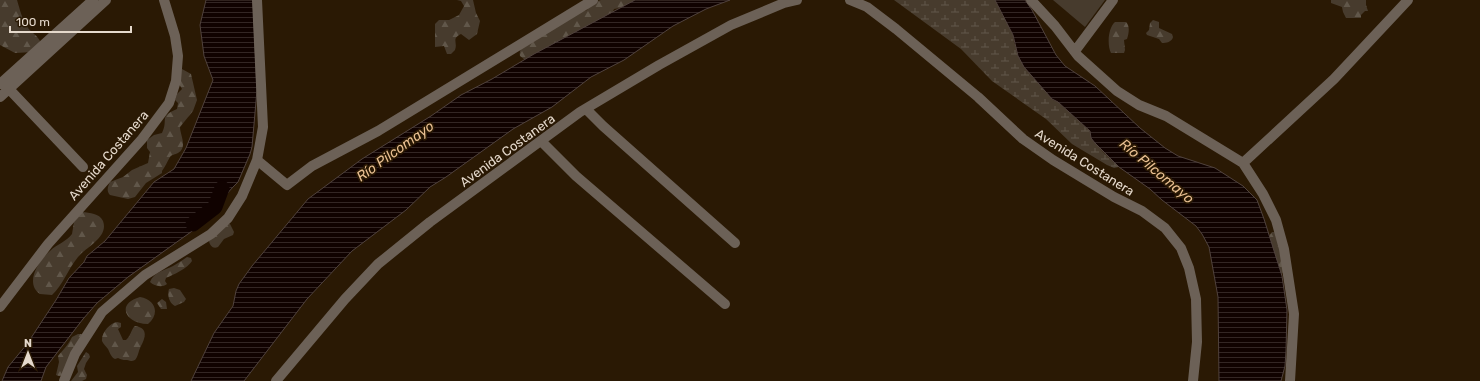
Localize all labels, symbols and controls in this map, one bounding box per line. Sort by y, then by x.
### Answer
scale bar [10,8,131,34]
text: 100 m [16,15,50,29]
street label: Avenida Costanera [65,107,151,203]
street label: Avenida Costanera [457,111,558,190]
water label: Río Pilcomayo [353,118,437,185]
street label: Avenida Costanera [1032,126,1137,199]
water label: Río Pilcomayo [1116,135,1197,207]
north arrow [8,333,48,373]
text: N [24,337,32,350]

